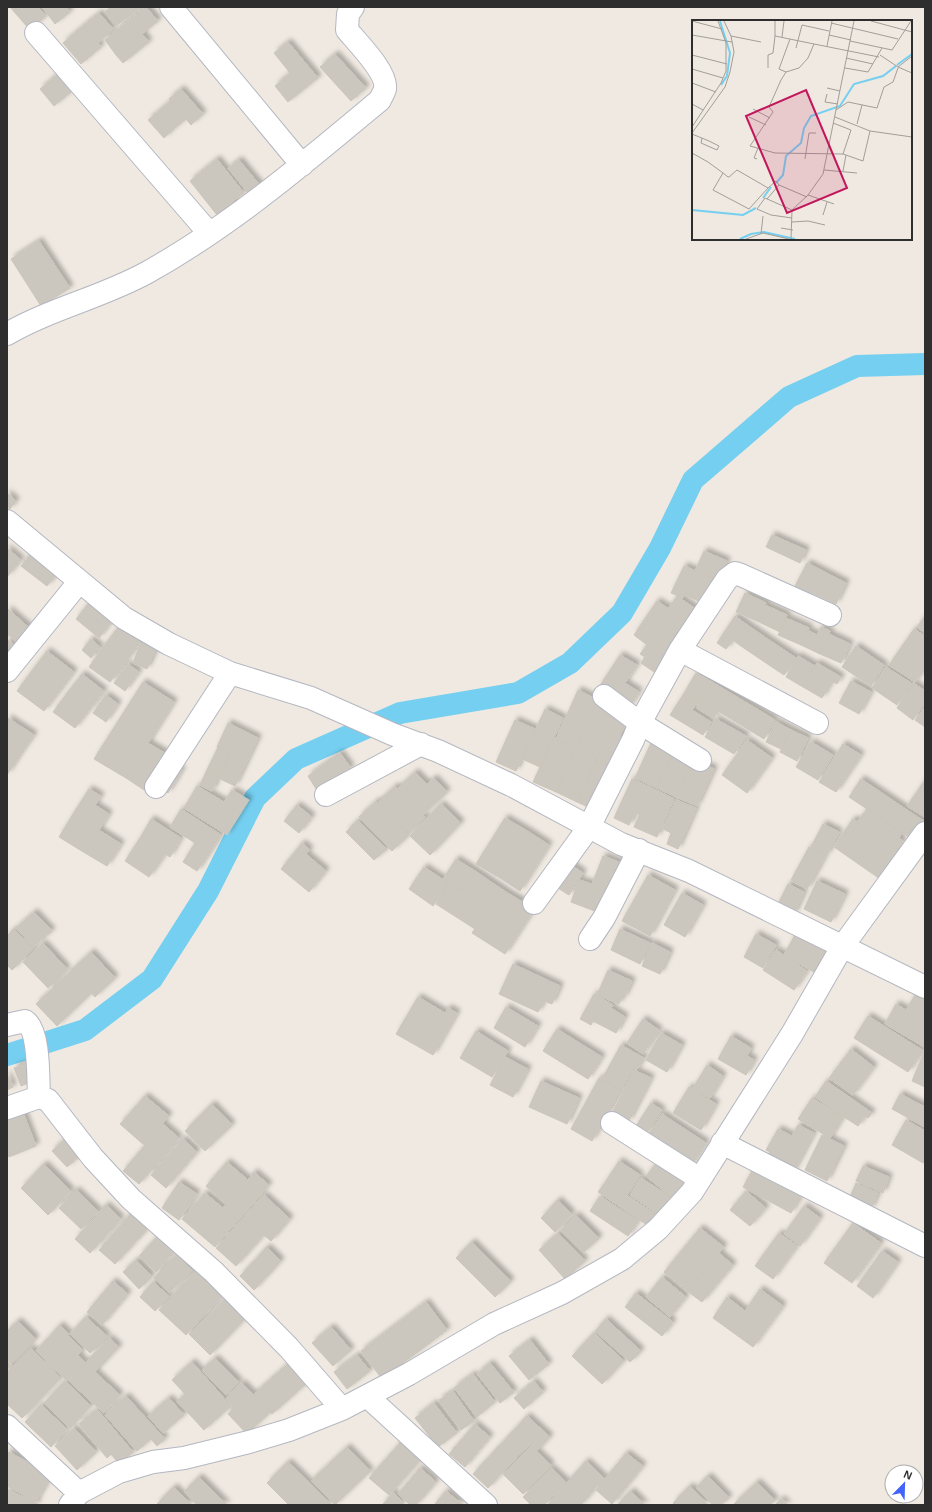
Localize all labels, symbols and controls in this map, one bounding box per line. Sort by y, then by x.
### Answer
inset map [692,20,912,240]
north arrow [884,1464,924,1504]
text: N [902,1468,914,1482]

